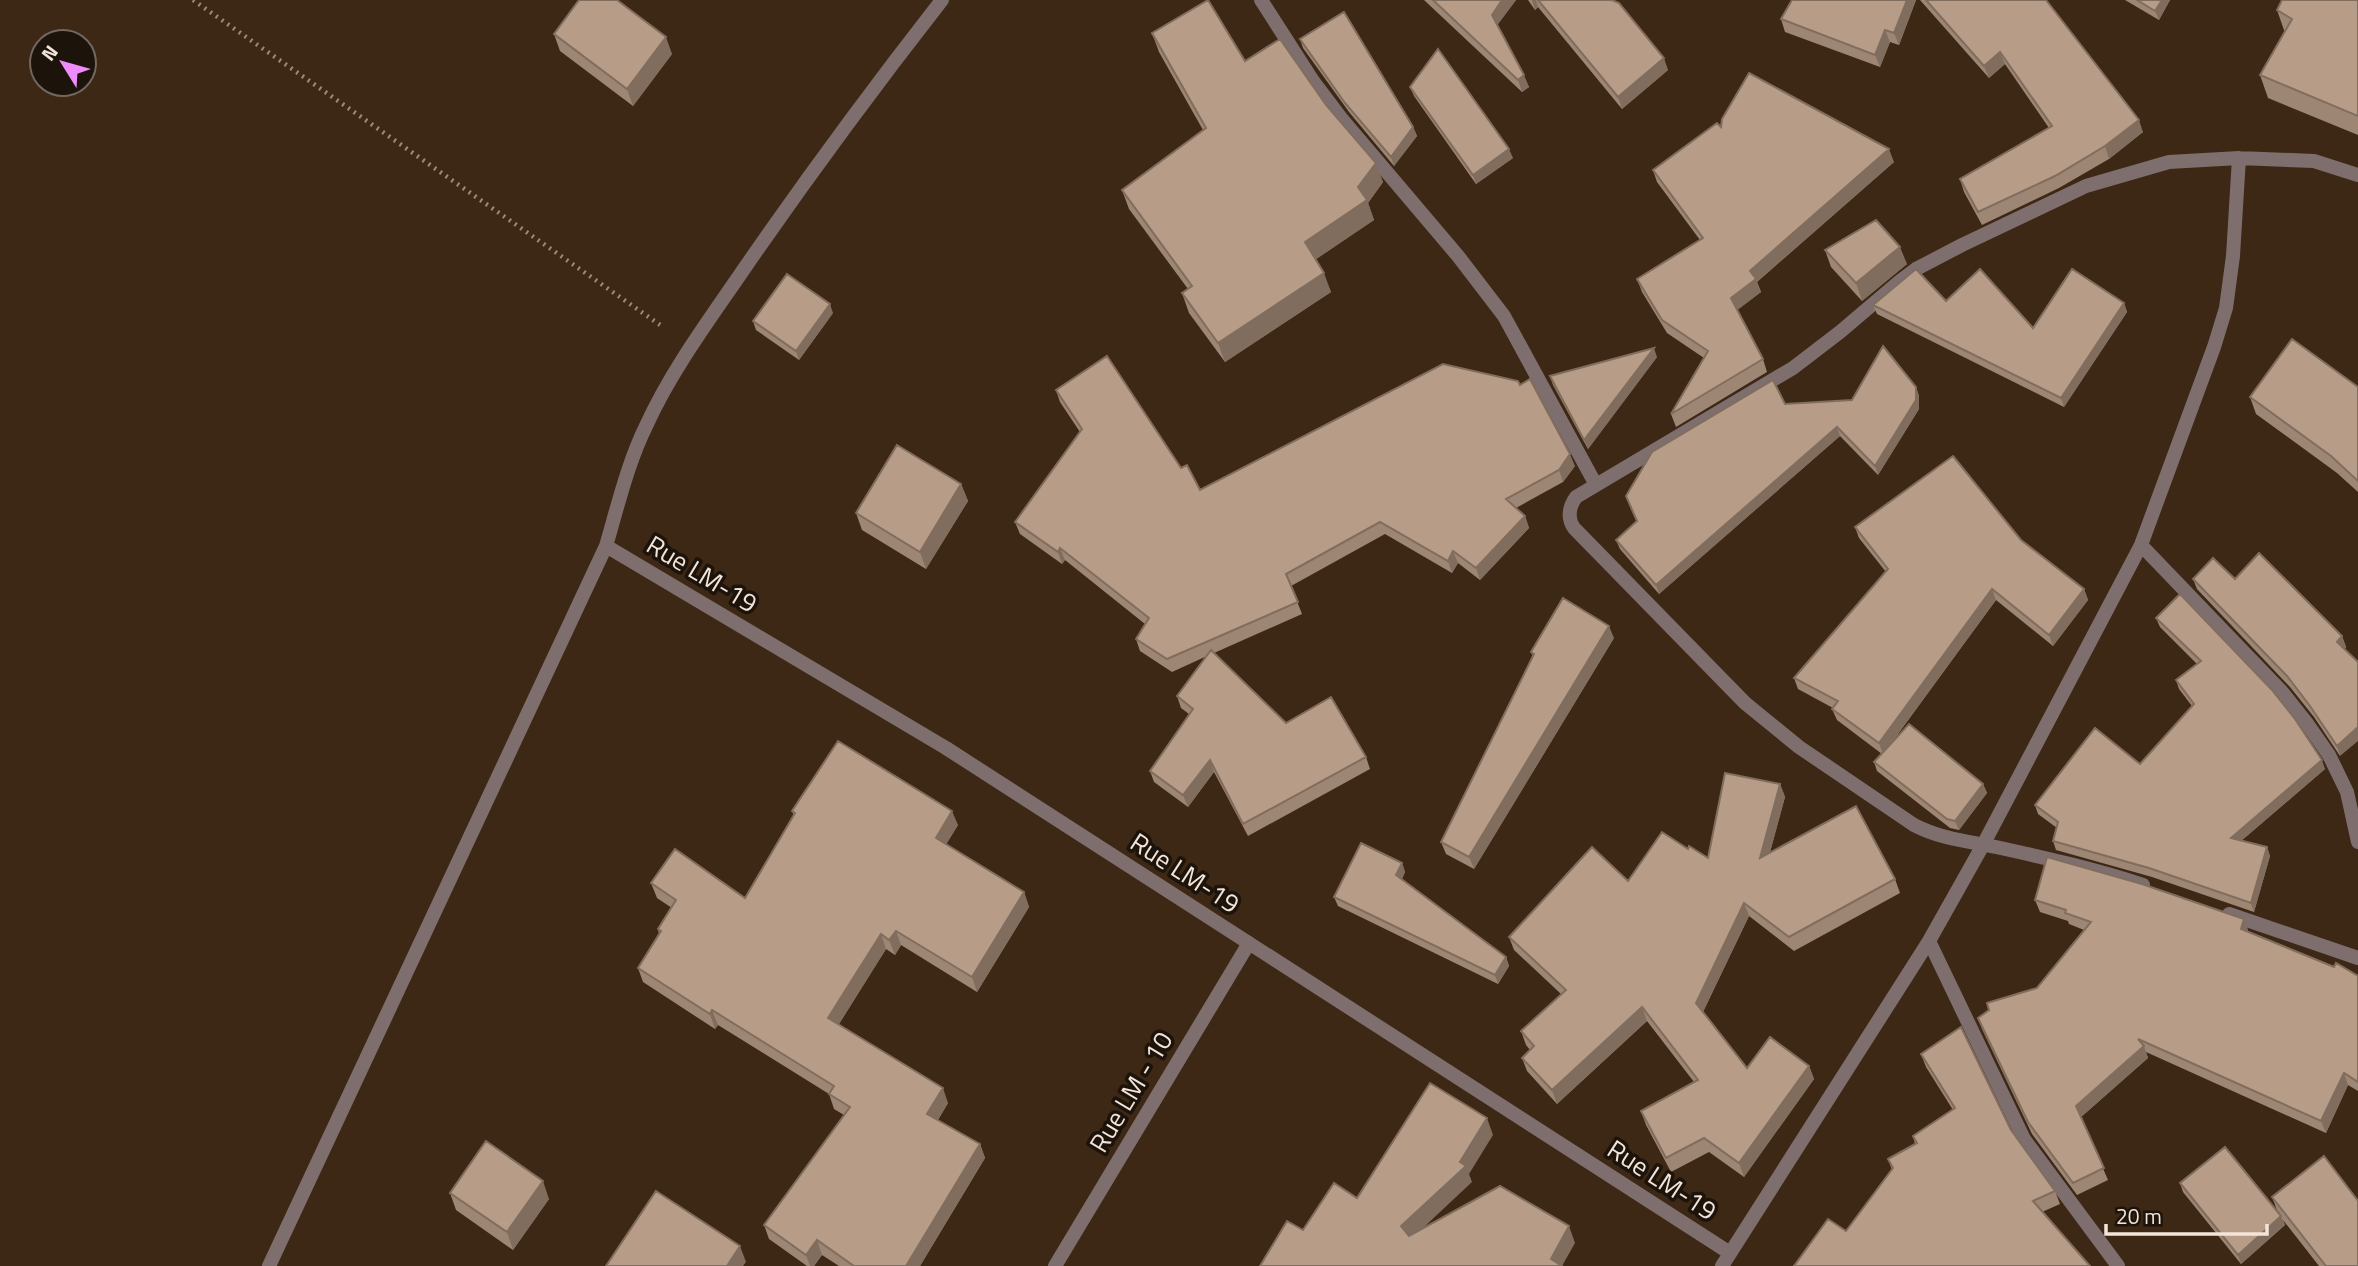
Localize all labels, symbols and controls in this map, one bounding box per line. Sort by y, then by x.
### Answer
north arrow [28,28,98,98]
text: N [33,38,65,66]
street label: Rue LM-19 [639,525,765,622]
street label: Rue LM-19 [1123,823,1248,923]
street label: Rue LM - 10 [1079,1024,1182,1160]
street label: Rue LM-19 [1600,1130,1725,1230]
scale bar [2106,1192,2267,1236]
text: 20 m [2116,1200,2162,1232]

